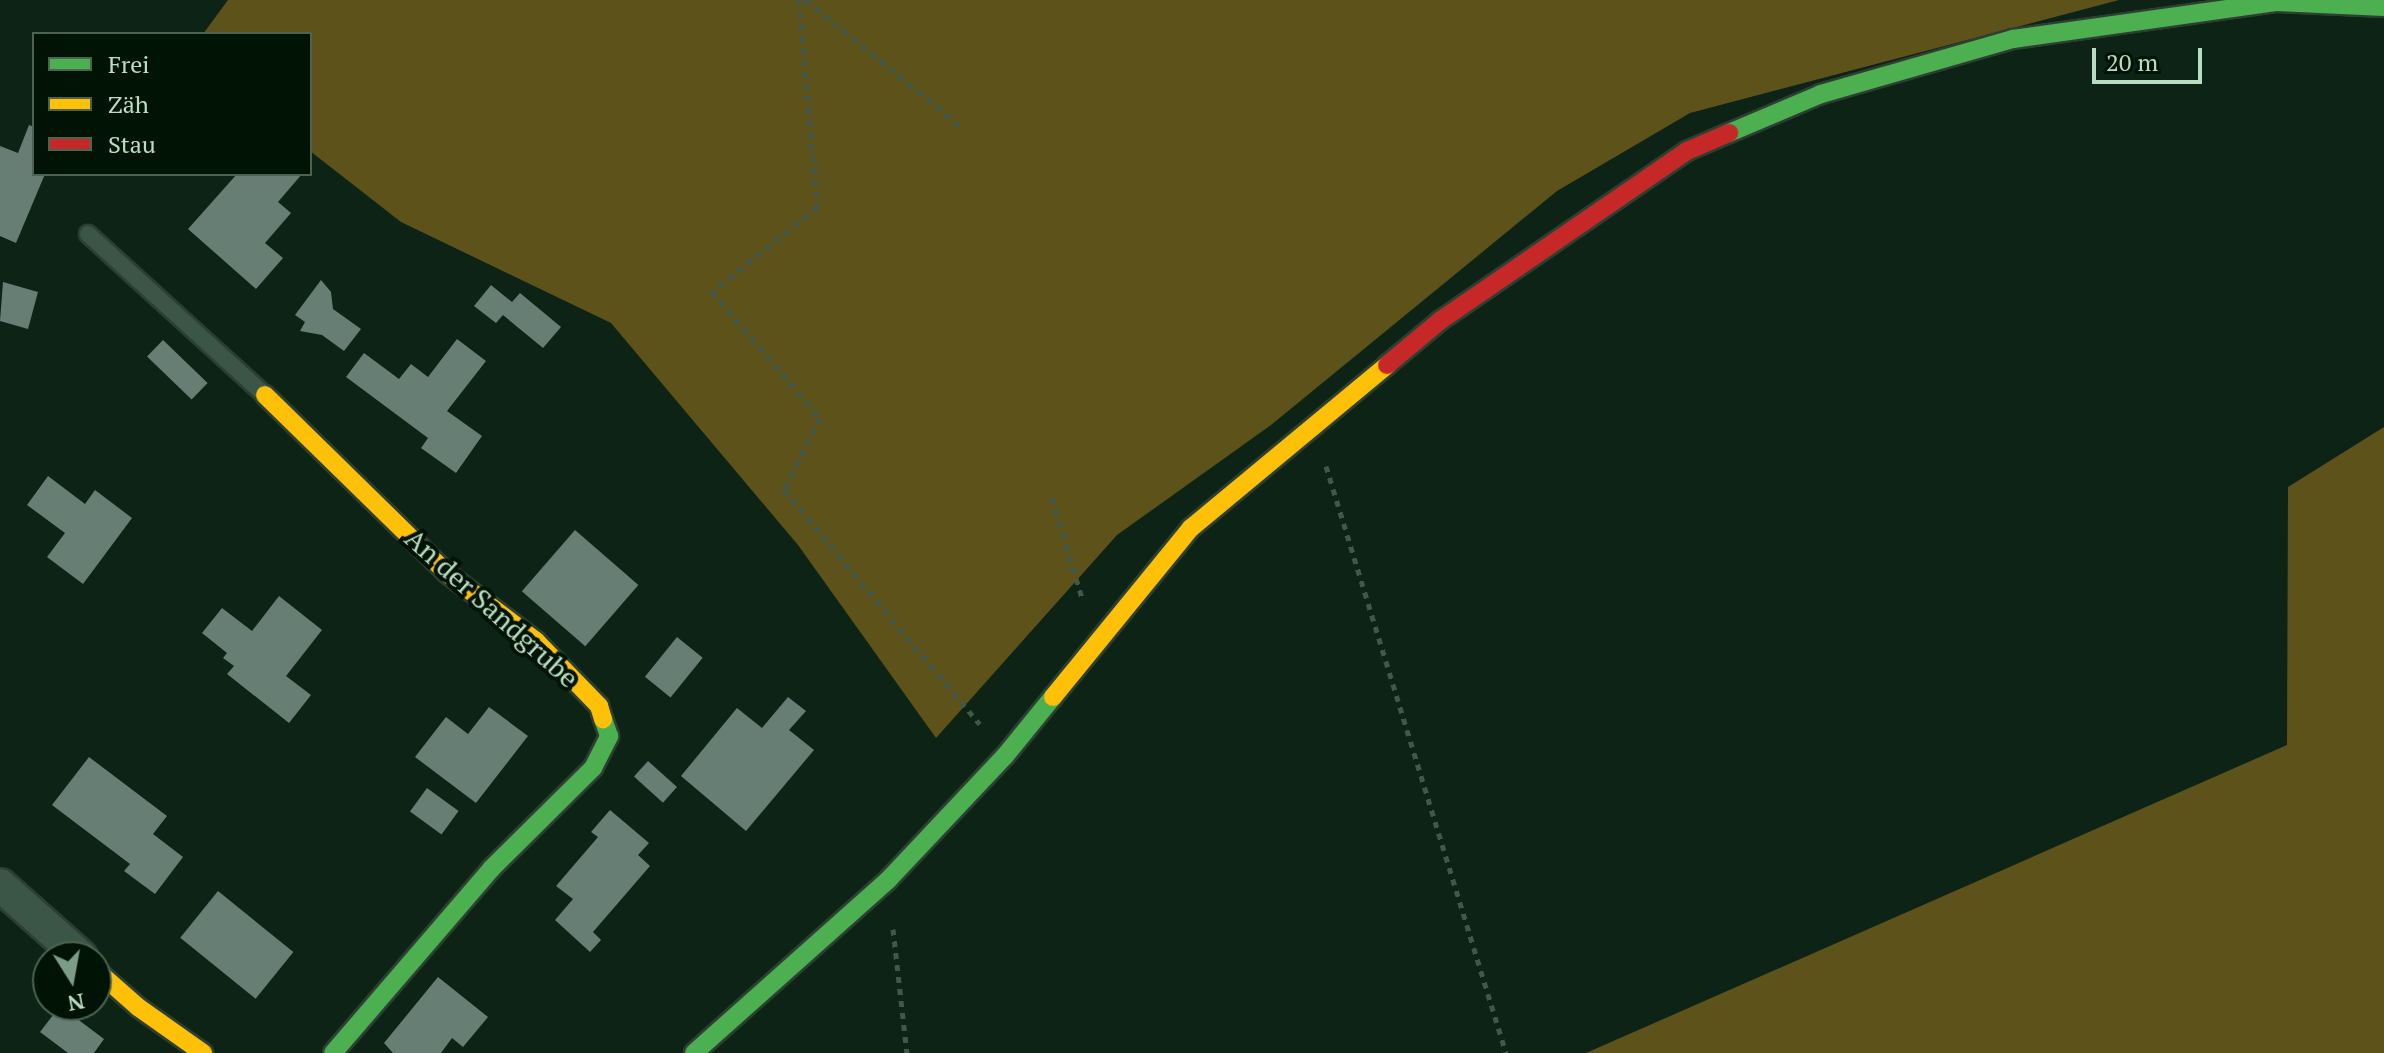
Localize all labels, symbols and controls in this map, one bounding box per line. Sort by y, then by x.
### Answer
legend [32,32,312,176]
scale bar [2096,32,2206,82]
text: 20 m [2106,46,2158,78]
text: Frei [108,48,150,80]
text: Zäh [108,88,149,120]
text: Stau [108,128,156,160]
street label: An der Sandgrube [398,521,586,695]
north arrow [32,941,112,1021]
text: N [65,987,87,1019]

